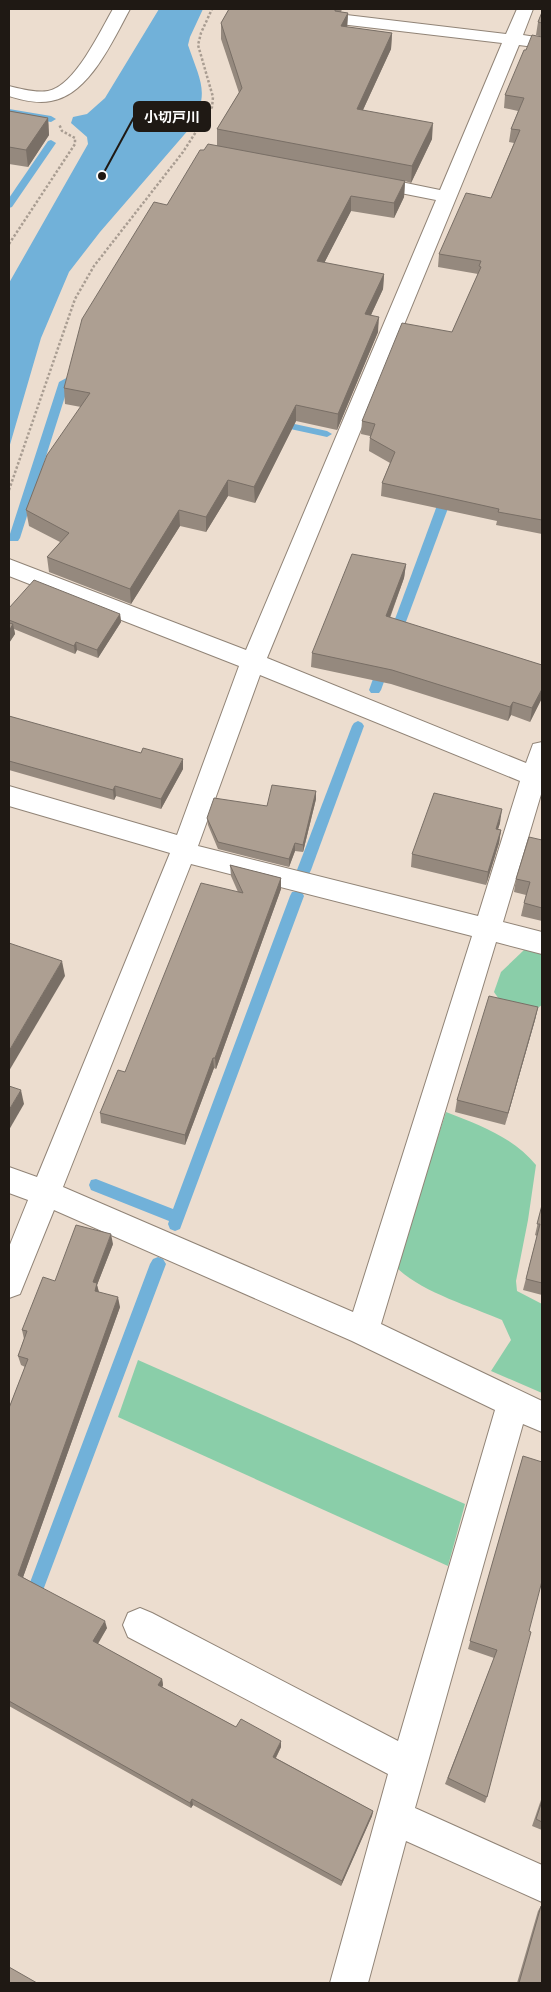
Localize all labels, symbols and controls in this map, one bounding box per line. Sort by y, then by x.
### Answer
callout: 小切戸川 [134,102,210,131]
text: 小切戸川 [144,106,200,126]

